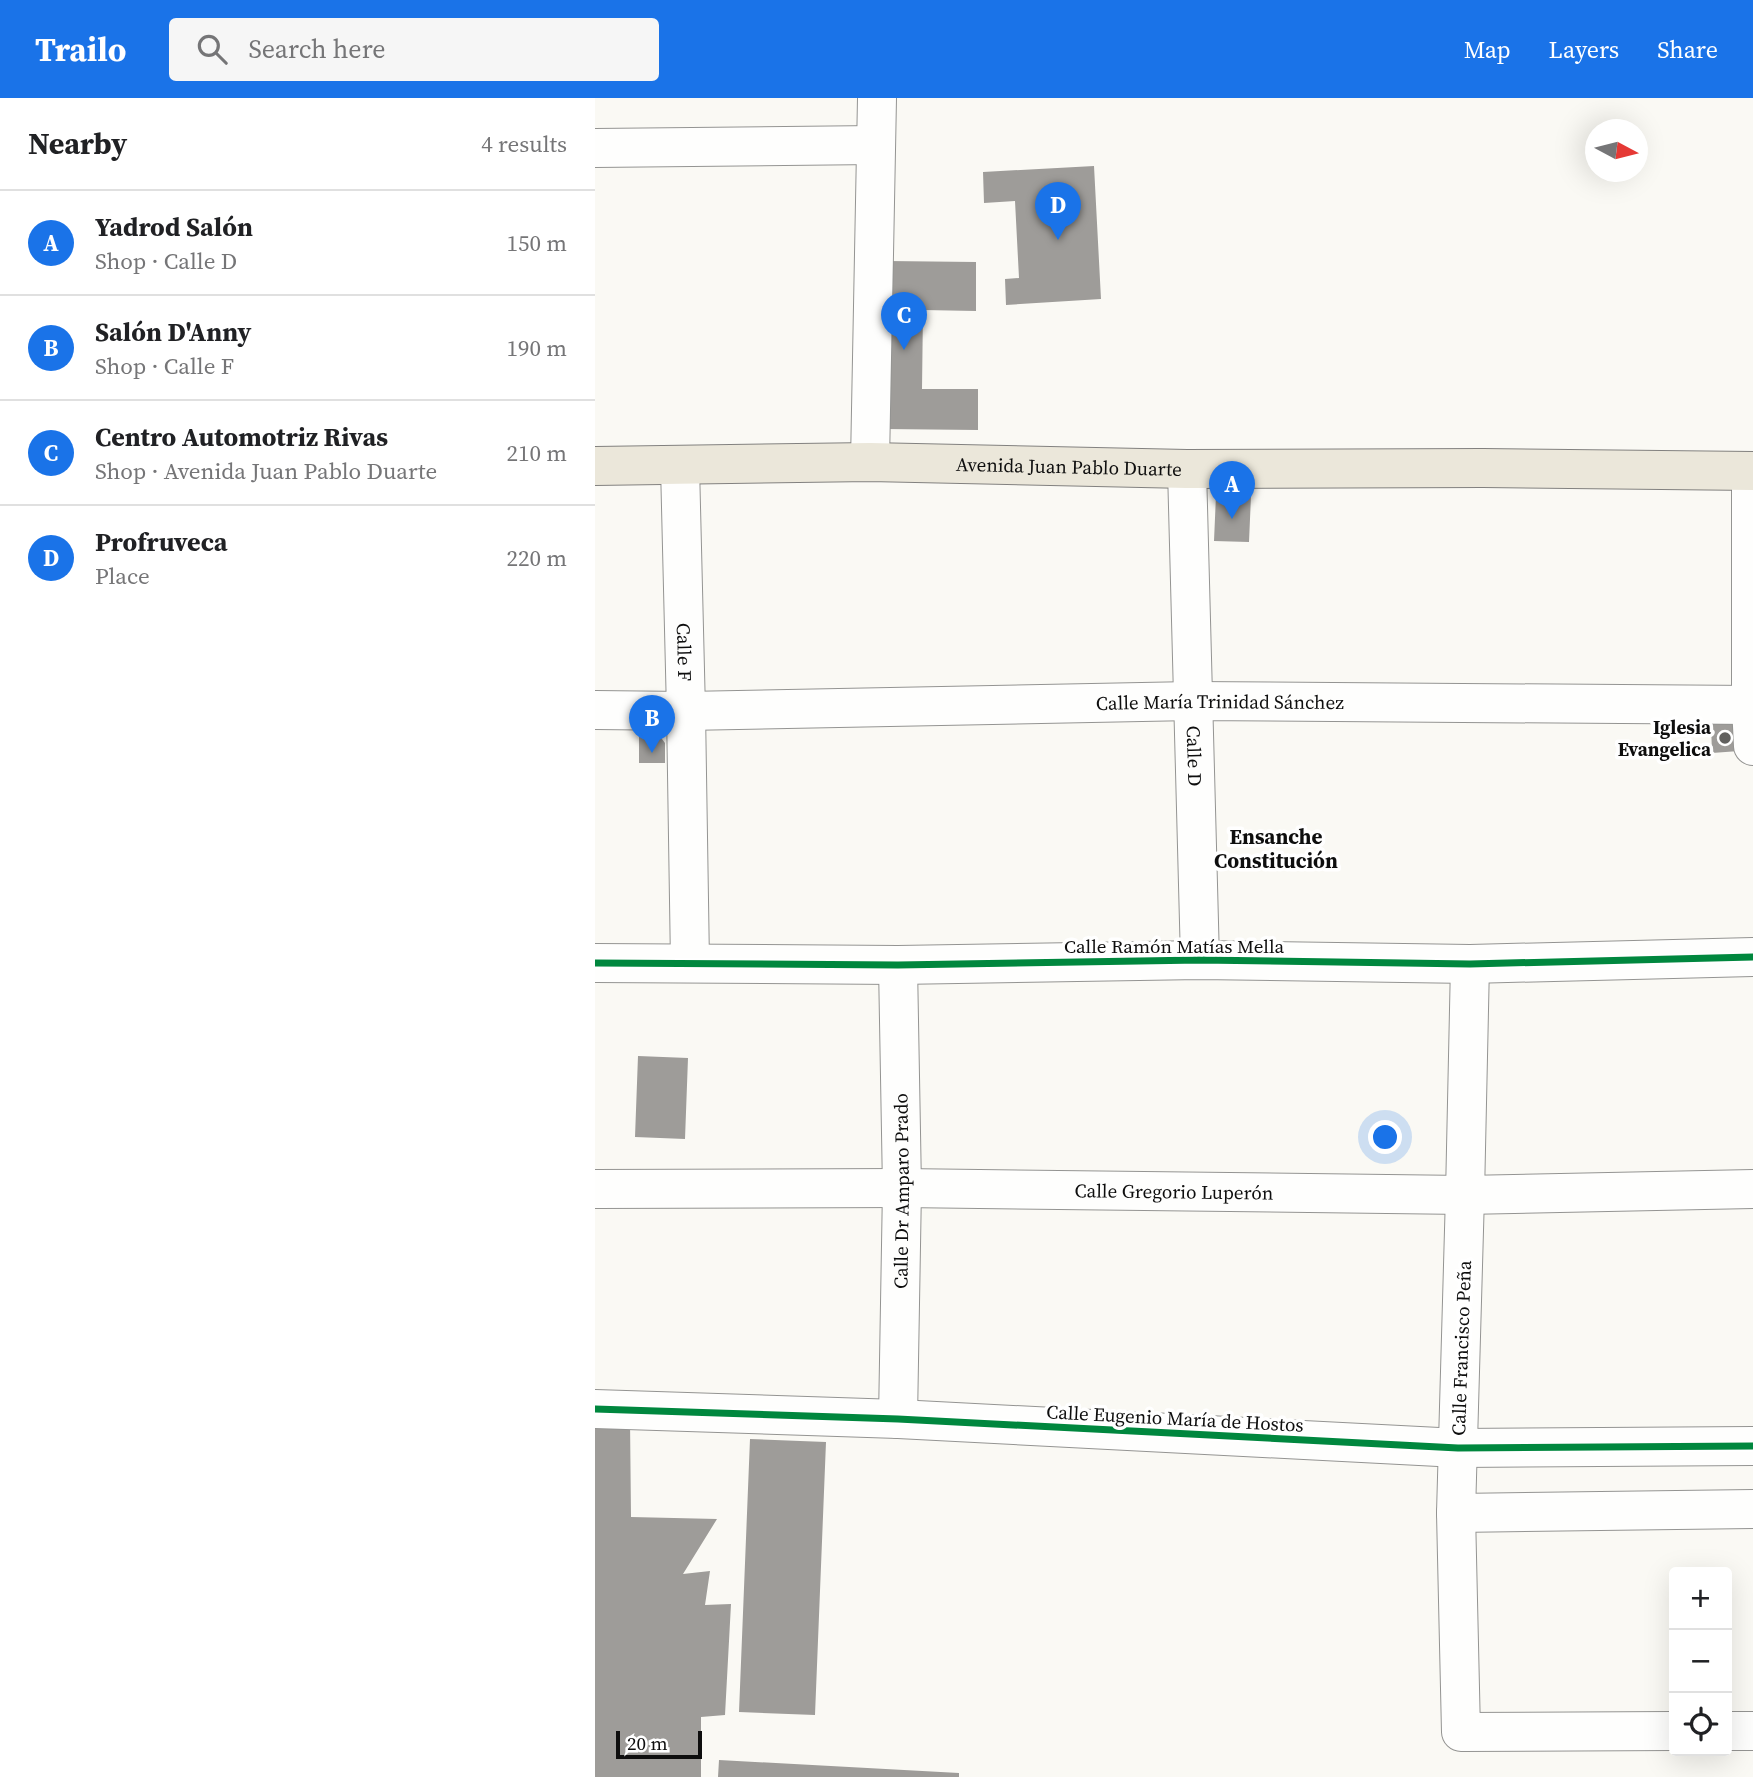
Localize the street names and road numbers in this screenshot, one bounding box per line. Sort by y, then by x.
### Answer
street label: Avenida Juan Pablo Duarte [956,451,1182,482]
street label: Calle F [671,623,698,681]
street label: Calle María Trinidad Sánchez [1096,688,1344,716]
street label: Calle D [1181,725,1208,787]
street label: Calle Ramón Matías Mella [1064,933,1284,959]
street label: Calle Dr Amparo Prado [887,1093,915,1289]
street label: Calle Gregorio Luperón [1074,1177,1273,1206]
street label: Calle Francisco Peña [1445,1259,1477,1436]
street label: Calle Eugenio María de Hostos [1046,1398,1304,1438]

